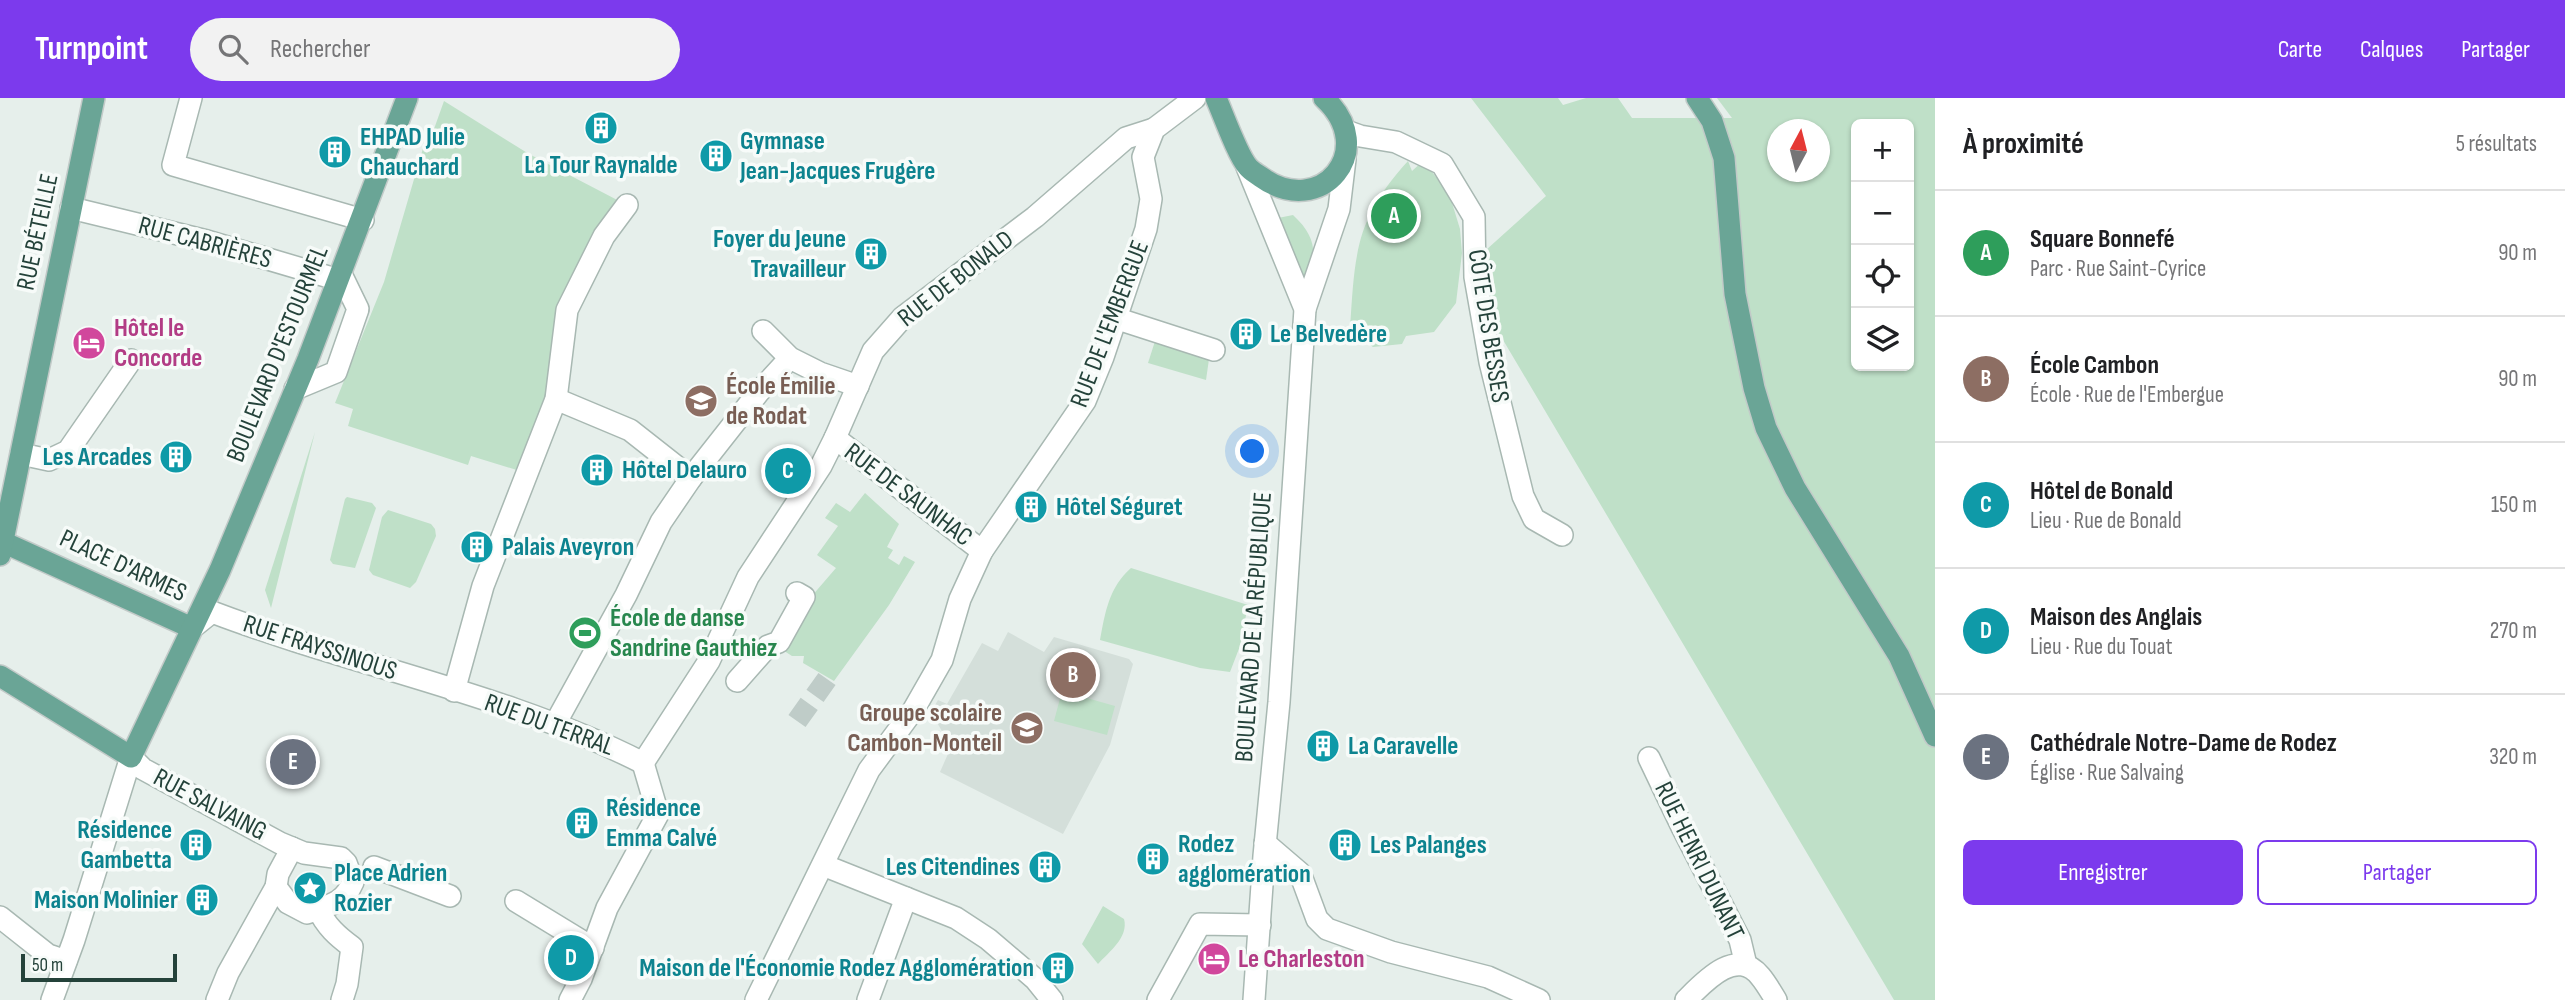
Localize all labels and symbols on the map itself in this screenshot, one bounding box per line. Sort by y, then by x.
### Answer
building icon: La Tour Raynalde [582,109,620,147]
north arrow [1767,119,1830,182]
place label: EHPAD Julie Chauchard [360,122,465,183]
place label: Gymnase Jean-Jacques Frugère [739,126,935,187]
building icon: EHPAD Julie Chauchard [316,133,354,171]
building icon: Gymnase Jean-Jacques Frugère [697,137,735,175]
place label: La Tour Raynalde [524,150,678,181]
street label: RUE BÉTEILLE [11,171,65,293]
pin: A [1371,190,1417,242]
street label: RUE CABRIÈRES [135,210,275,276]
place label: Foyer du Jeune Travailleur [713,224,846,285]
street label: RUE DE BONALD [892,224,1020,334]
building icon: Foyer du Jeune Travailleur [852,235,890,273]
street label: RUE DE L'EMBERGUE [1064,236,1156,412]
street label: BOULEVARD D'ESTOURMEL [220,241,336,467]
street label: CÔTE DES BESSES [1461,247,1515,405]
place label: Hôtel le Concorde [114,313,202,374]
building icon: Le Belvedère [1227,315,1265,353]
place label: Le Belvedère [1270,319,1387,350]
hotel icon: Hôtel le Concorde [70,324,108,362]
place label: École Émilie de Rodat [726,371,836,432]
school or university icon: École Émilie de Rodat [682,382,720,420]
your location [1235,434,1269,468]
street label: RUE DE SAUNHAC [838,437,978,553]
building icon: Les Arcades [157,438,195,476]
place label: Les Arcades [43,442,152,473]
pin: C [765,445,811,497]
building icon: Hôtel Delauro [578,451,616,489]
place label: Hôtel Delauro [622,455,747,486]
building icon: Hôtel Séguret [1012,488,1050,526]
street label: BOULEVARD DE LA RÉPUBLIQUE [1229,491,1279,763]
place label: Hôtel Séguret [1056,492,1183,523]
street label: PLACE D'ARMES [55,523,191,609]
building icon: Palais Aveyron [458,528,496,566]
place label: Palais Aveyron [502,532,634,563]
place label: École de danse Sandrine Gauthiez [610,603,777,664]
street label: RUE FRAYSSINOUS [239,609,401,687]
sports icon: École de danse Sandrine Gauthiez [566,614,604,652]
pin: B [1050,649,1096,701]
street label: RUE DU TERRAL [480,687,618,763]
place label: Groupe scolaire Cambon-Monteil [847,698,1002,759]
school or university icon: Groupe scolaire Cambon-Monteil [1008,709,1046,747]
building icon: La Caravelle [1304,727,1342,765]
place label: La Caravelle [1348,731,1458,762]
pin: E [270,736,316,788]
street label: RUE SALVAING [148,762,272,848]
street label: RUE HENRI DUNANT [1647,777,1751,945]
place label: Résidence Emma Calvé [606,793,717,854]
building icon: Résidence Emma Calvé [563,804,601,842]
place label: Résidence Gambetta [77,815,172,876]
building icon: Résidence Gambetta [177,826,215,864]
building icon: Les Palanges [1326,826,1364,864]
place label: Rodez agglomération [1178,829,1311,890]
place label: Les Palanges [1370,830,1487,861]
building icon: Rodez agglomération [1134,840,1172,878]
building icon: Les Citendines [1026,848,1064,886]
place label: Les Citendines [886,852,1020,883]
place label: Place Adrien Rozier [334,858,447,919]
place icon: Place Adrien Rozier [291,869,329,907]
building icon: Maison Molinier [183,881,221,919]
place label: Maison Molinier [34,885,178,916]
pin: D [548,932,594,984]
hotel icon: Le Charleston [1195,940,1233,978]
place label: Le Charleston [1238,944,1365,975]
building icon: Maison de l'Économie Rodez Agglomération [1039,949,1077,987]
scale bar [21,951,177,983]
place label: Maison de l'Économie Rodez Agglomération [639,953,1034,984]

